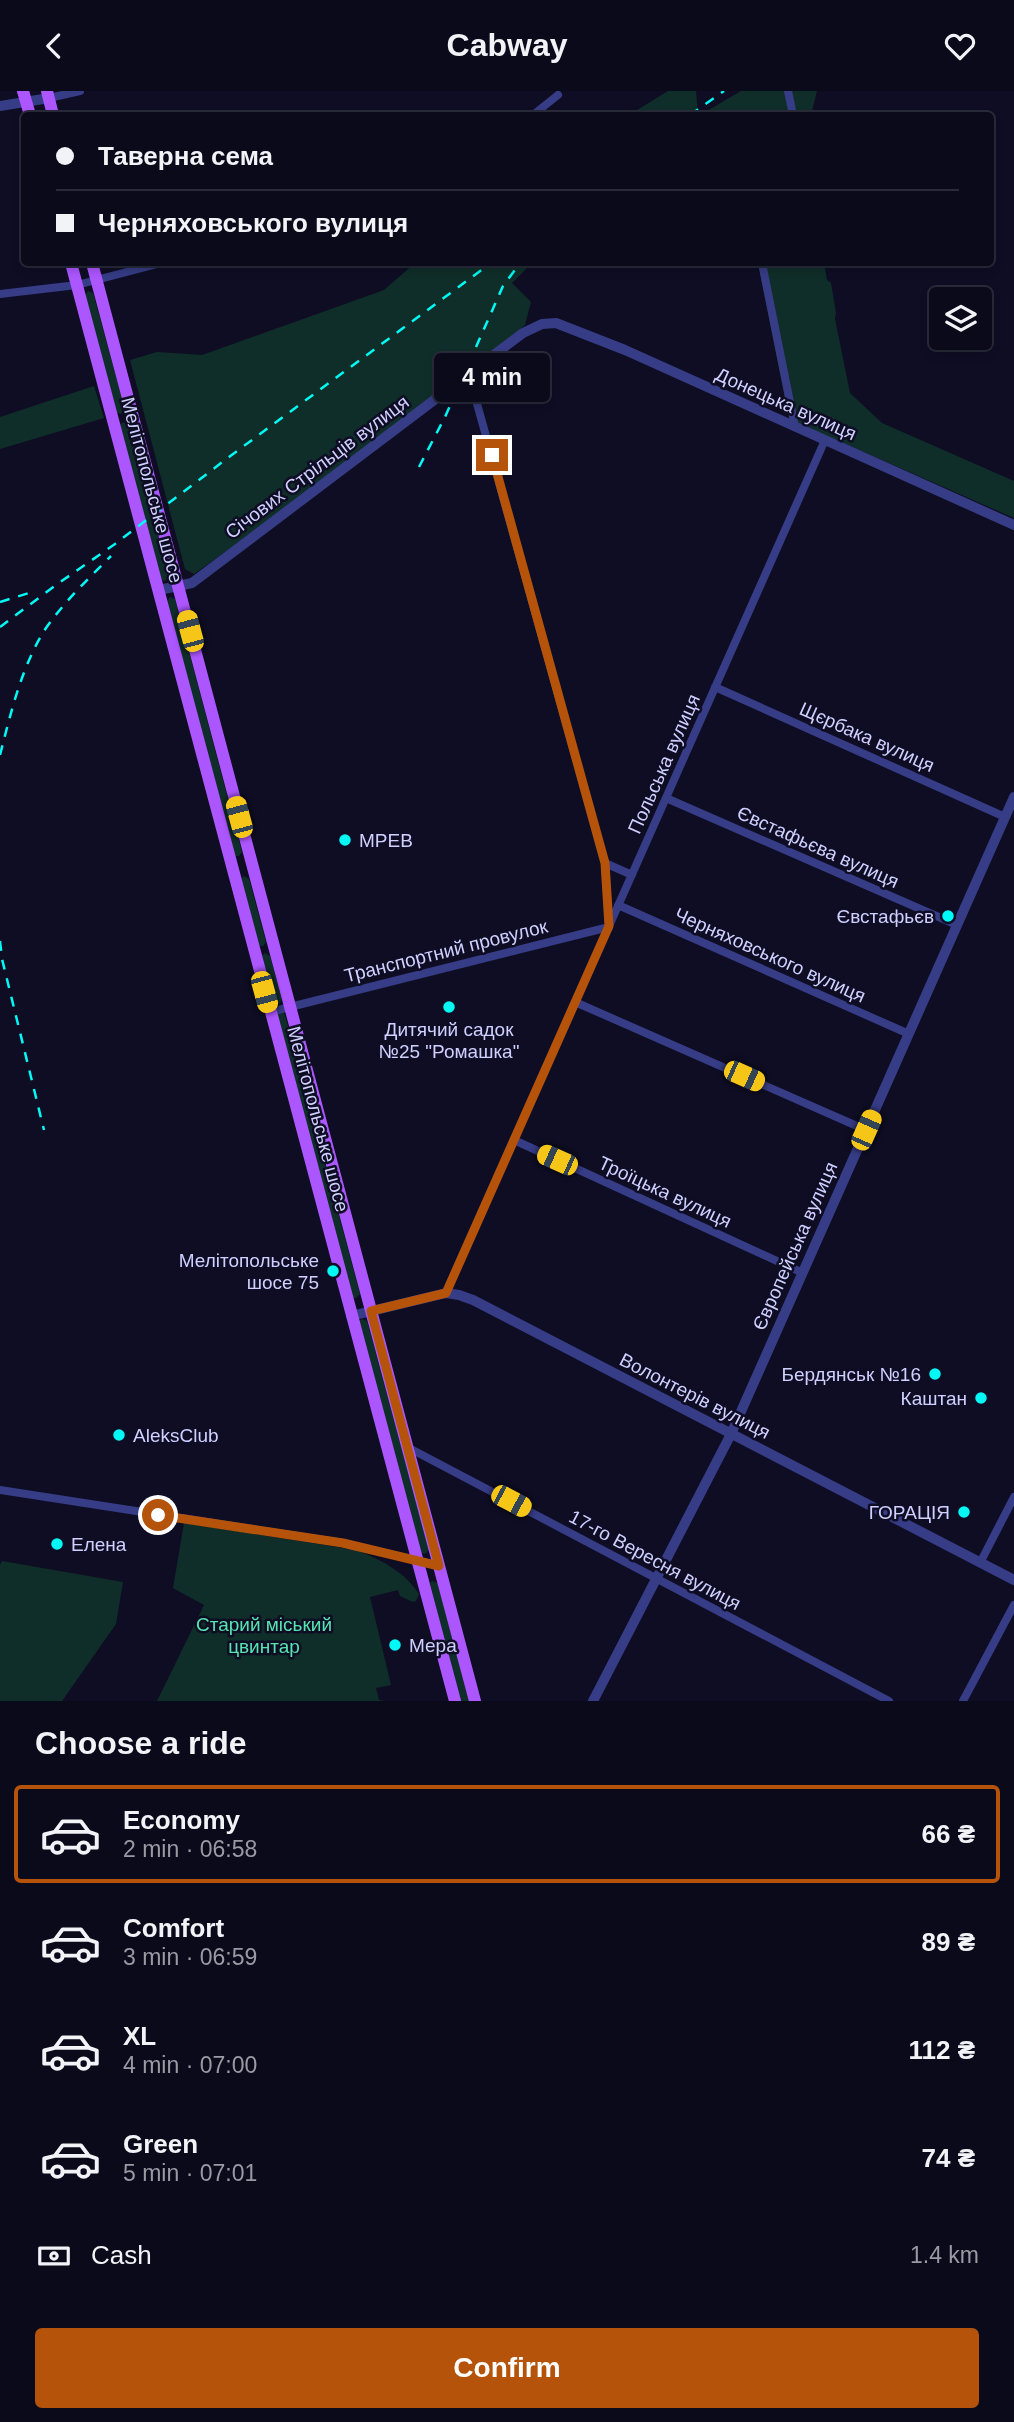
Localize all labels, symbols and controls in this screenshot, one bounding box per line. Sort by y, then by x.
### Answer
icon: back [35,27,73,65]
text: Cabway [447,27,567,63]
icon: heart [941,27,979,65]
text: Таверна сема [98,141,273,171]
text: Черняховського вулиця [98,208,408,238]
map controls [929,287,992,350]
button: layers [929,287,992,350]
callout: 4 min [434,353,550,403]
text: 4 min [462,364,522,390]
street label: Донецька вулиця [712,364,860,444]
street label: Січових Стрільців вулиця [221,391,413,543]
street label: Мелітопольське шосе [117,395,187,585]
route end [476,439,508,471]
car [175,608,206,654]
street label: Польська вулиця [624,691,704,837]
street label: Щєрбака вулиця [796,698,938,776]
car [224,794,255,840]
street label: Євстафьєва вулиця [734,802,902,892]
place label: МРЕВ [359,830,413,851]
marker: МРЕВ [337,832,353,848]
street label: Черняховського вулиця [671,903,869,1007]
place label: Євстафьєв [837,906,934,927]
marker: Євстафьєв [940,908,956,924]
street label: Транспортний провулок [342,915,550,986]
car [249,969,280,1015]
marker: Дитячий садок №25 "Ромашка" [441,999,457,1015]
place label: Дитячий садок №25 "Ромашка" [379,1019,519,1062]
street label: Мелітопольське шосе [283,1024,353,1214]
car [721,1058,768,1094]
car [848,1107,885,1153]
car [534,1142,581,1178]
street label: Троїцька вулиця [595,1152,735,1232]
street label: Європейська вулиця [748,1159,842,1333]
place label: Мелітопольське шосе 75 [179,1250,319,1293]
marker: Мелітопольське шосе 75 [325,1263,341,1279]
street label: Волонтерів вулиця [616,1349,774,1443]
place label: Бердянськ №16 [781,1364,921,1385]
marker: Бердянськ №16 [927,1366,943,1382]
place label: Каштан [901,1388,967,1409]
marker: Каштан [973,1390,989,1406]
place label: AleksClub [133,1425,219,1446]
marker: AleksClub [111,1427,127,1443]
car [488,1482,535,1520]
route start [142,1499,174,1531]
place label: ГОРАЦІЯ [869,1502,950,1523]
marker: ГОРАЦІЯ [956,1504,972,1520]
street label: 17-го Вересня вулиця [566,1506,744,1614]
place label: Елена [71,1534,127,1555]
marker: Елена [49,1536,65,1552]
park label: Старий міський цвинтар [196,1614,332,1657]
place label: Мера [409,1635,457,1656]
marker: Мера [387,1637,403,1653]
text: Choose a ride [35,1725,247,1761]
icon: car [39,1803,102,1866]
text: Economy [123,1805,240,1835]
text: 66 ₴ [922,1819,975,1849]
text: 2 min · 06:58 [123,1836,257,1862]
icon: car [39,1911,102,1974]
text: Comfort [123,1913,224,1943]
text: 89 ₴ [922,1927,975,1957]
text: 3 min · 06:59 [123,1944,257,1970]
icon: car [39,2019,102,2082]
text: XL [123,2021,156,2051]
text: 112 ₴ [908,2035,975,2065]
text: 4 min · 07:00 [123,2052,257,2078]
icon: car [39,2127,102,2190]
text: Green [123,2129,198,2159]
text: 74 ₴ [922,2143,975,2173]
text: 5 min · 07:01 [123,2160,257,2186]
icon: cash [35,2237,73,2275]
text: Cash [91,2240,152,2270]
text: 1.4 km [910,2242,979,2268]
button: Confirm [35,2328,979,2408]

